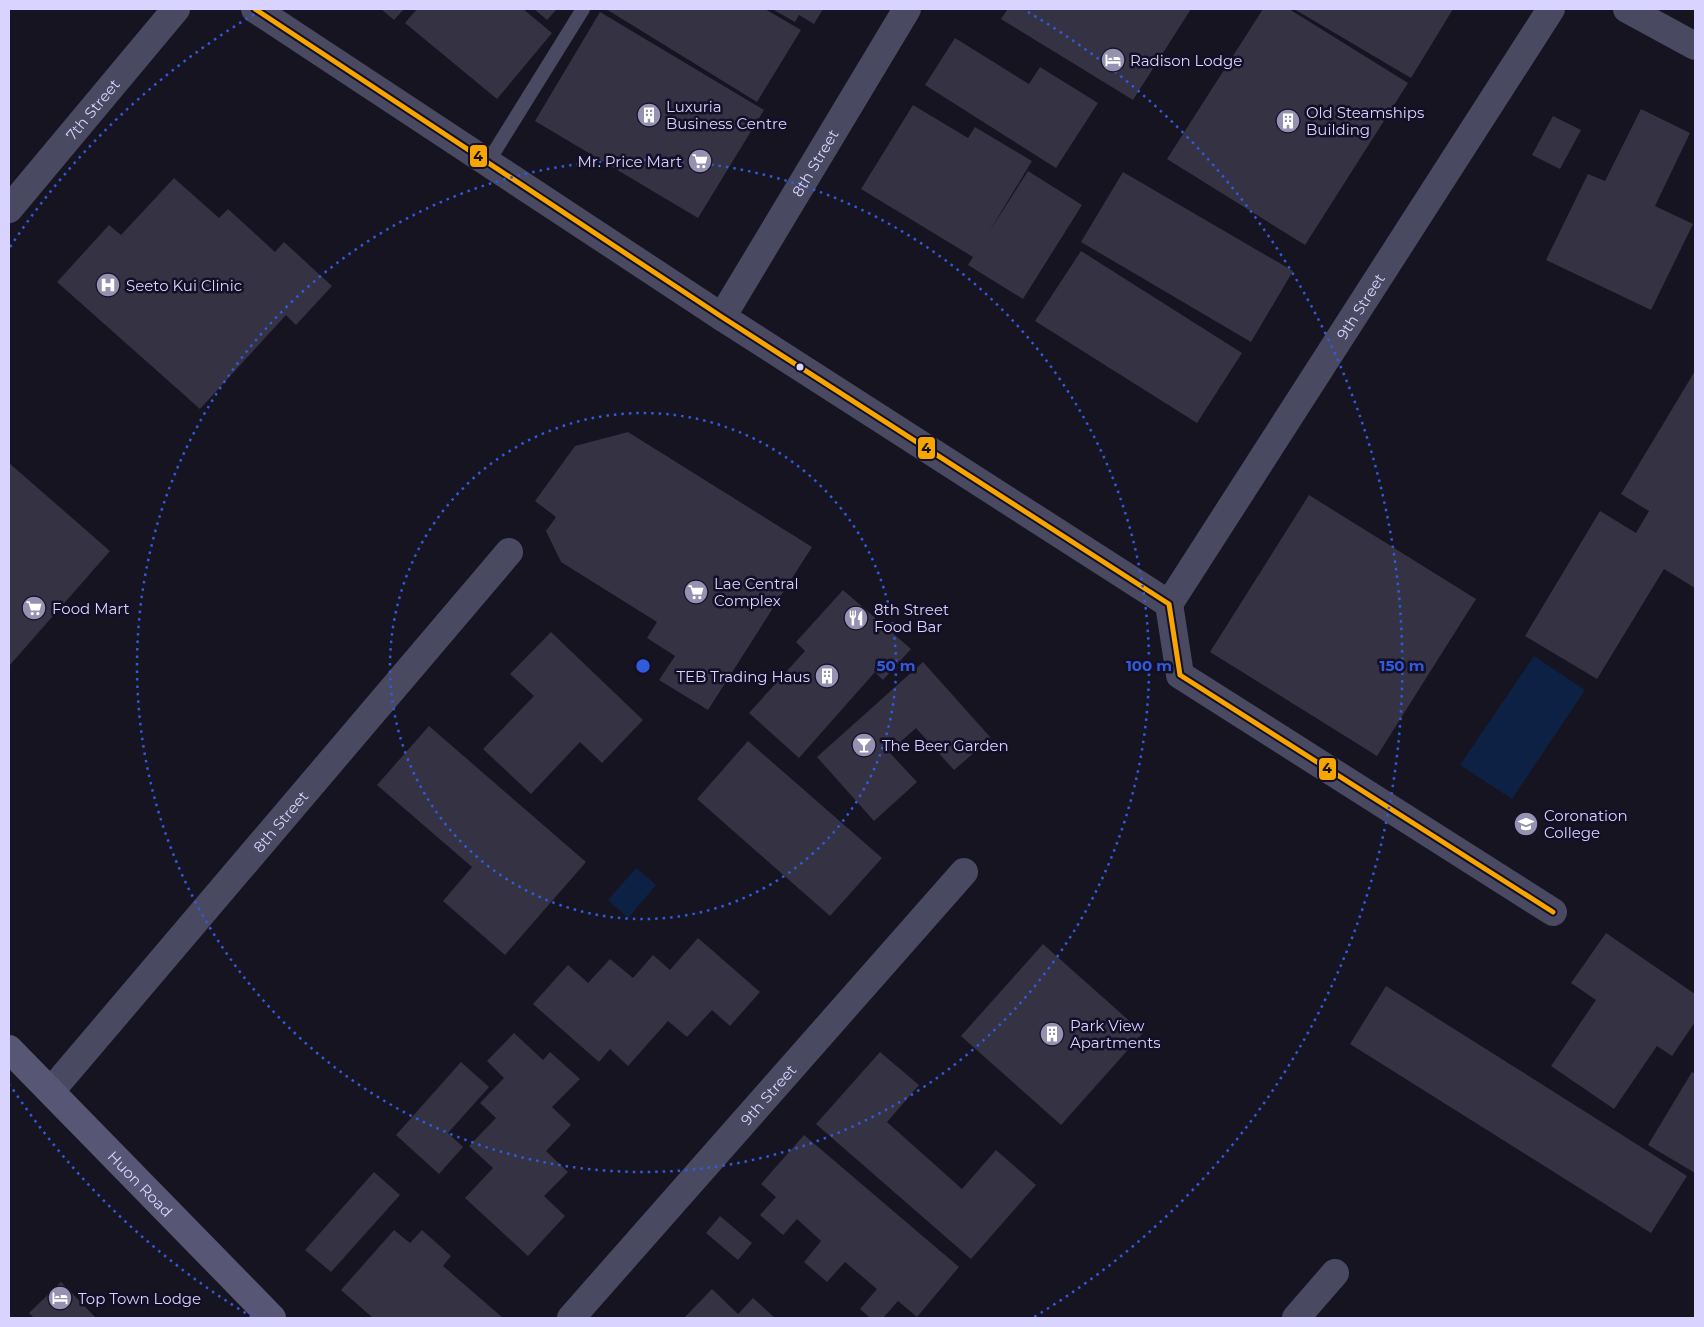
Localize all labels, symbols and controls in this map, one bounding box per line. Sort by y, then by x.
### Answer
hotel icon: Radison Lodge [1100,47,1126,73]
place label: Radison Lodge [1130,51,1242,70]
street label: 7th Street [61,75,123,144]
place label: Luxuria Business Centre [666,97,787,133]
building icon: Luxuria Business Centre [636,102,662,128]
place label: Old Steamships Building [1306,103,1424,139]
building icon: Old Steamships Building [1275,108,1301,134]
street label: 8th Street [787,126,842,200]
line badge: 4 [469,144,488,168]
text: 4 [473,147,483,165]
supermarket icon: Mr. Price Mart [687,148,713,174]
place label: Mr. Price Mart [578,152,682,171]
street label: 9th Street [1332,269,1388,343]
hospital icon: Seeto Kui Clinic [95,272,121,298]
place label: Seeto Kui Clinic [126,276,242,295]
unlabelled marker [795,362,805,372]
line badge: 4 [917,436,936,460]
text: 4 [921,439,931,457]
place label: Lae Central Complex [714,574,799,610]
supermarket icon: Lae Central Complex [683,579,709,605]
supermarket icon: Food Mart [21,595,47,621]
place label: Food Mart [52,599,130,618]
place label: 8th Street Food Bar [874,600,949,636]
restaurant icon: 8th Street Food Bar [843,605,869,631]
text: 50 m [876,656,916,675]
text: 100 m [1126,656,1172,675]
text: 150 m [1380,656,1424,675]
centre of rings [634,657,652,675]
building icon: TEB Trading Haus [814,663,840,689]
place label: TEB Trading Haus [676,667,810,686]
bar icon: The Beer Garden [851,732,877,758]
place label: The Beer Garden [882,736,1009,755]
line badge: 4 [1318,757,1337,781]
text: 4 [1322,759,1332,777]
street label: 8th Street [249,786,312,856]
place label: Coronation College [1544,806,1628,842]
school or university icon: Coronation College [1513,811,1539,837]
place label: Park View Apartments [1070,1016,1161,1052]
building icon: Park View Apartments [1039,1021,1065,1047]
street label: 9th Street [736,1060,800,1129]
street label: Huon Road [104,1146,177,1220]
hotel icon: Top Town Lodge [47,1285,73,1311]
place label: Top Town Lodge [78,1289,201,1308]

